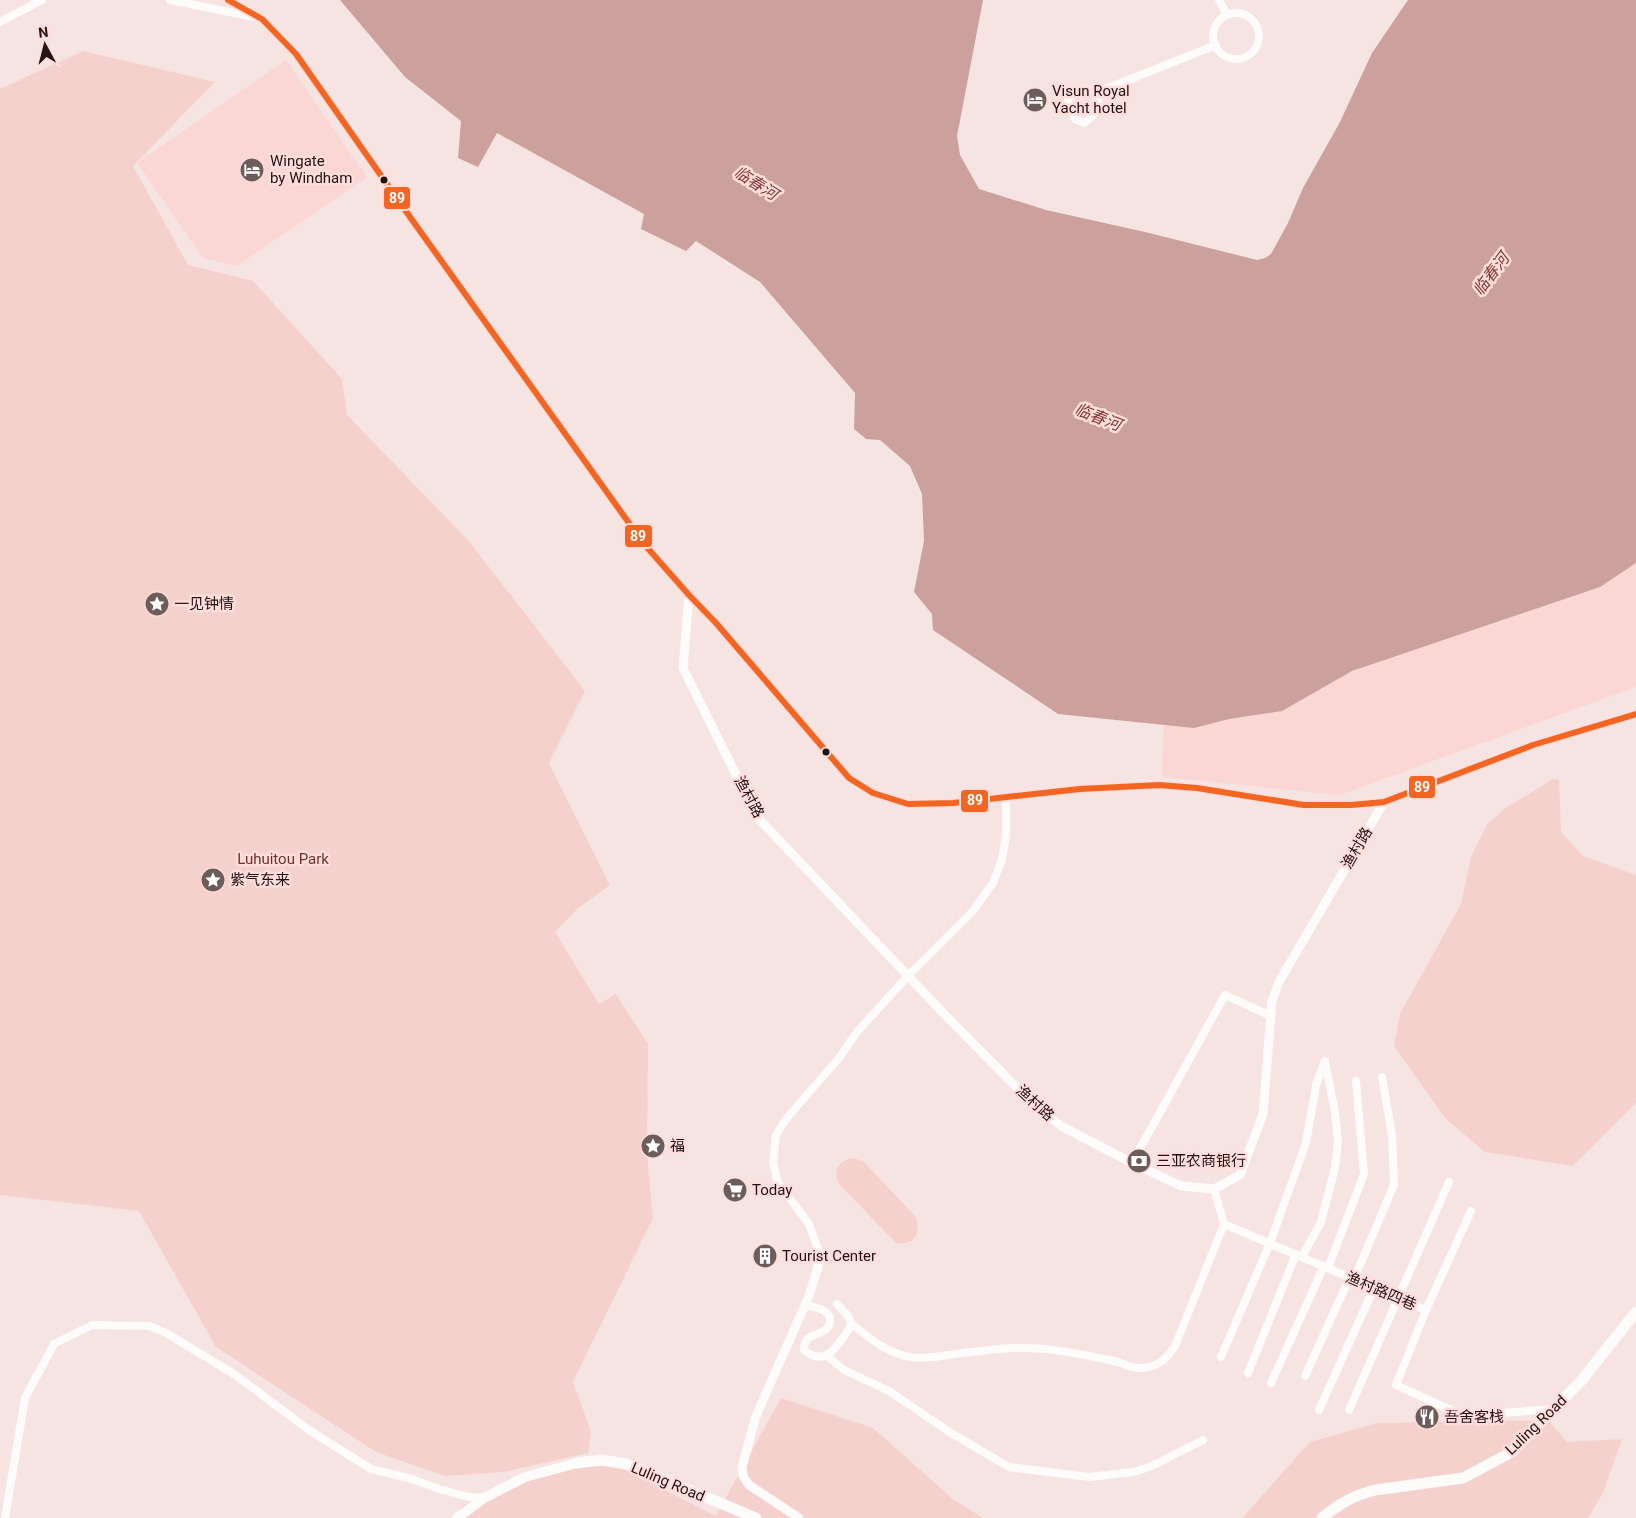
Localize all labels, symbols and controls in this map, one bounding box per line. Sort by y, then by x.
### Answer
north arrow [20,20,70,70]
text: N [38,24,49,41]
place label: Visun Royal Yacht hotel [1052,82,1130,117]
hotel icon: Visun Royal Yacht hotel [1022,87,1048,113]
place label: Wingate by Windham [270,152,352,187]
hotel icon: Wingate by Windham [239,157,265,183]
water label: 临春河 [731,162,784,205]
unlabelled marker [379,175,389,185]
line badge: 89 [383,186,411,210]
text: 89 [389,190,405,206]
water label: 临春河 [1469,247,1515,299]
water label: 临春河 [1072,400,1127,436]
line badge: 89 [624,524,653,548]
text: 89 [630,528,646,544]
place icon: 一见钟情 [144,591,170,617]
place label: 一见钟情 [174,595,234,613]
unlabelled marker [821,747,831,757]
street label: 渔村路 [730,773,768,821]
line badge: 89 [1408,775,1436,799]
text: 89 [1414,779,1430,795]
line badge: 89 [960,789,989,813]
text: 89 [967,792,983,808]
street label: 渔村路 [1338,824,1376,872]
park label: Luhuitou Park [237,850,329,868]
place icon: 紫气东来 [200,867,226,893]
place label: 紫气东来 [230,871,290,889]
street label: 渔村路 [1012,1081,1058,1125]
place icon: 福 [640,1133,666,1159]
place label: 福 [670,1137,685,1155]
bank icon: 三亚农商银行 [1126,1148,1152,1174]
place label: 三亚农商银行 [1156,1152,1246,1170]
supermarket icon: Today [722,1177,748,1203]
place label: Today [752,1181,792,1199]
building icon: Tourist Center [752,1243,778,1269]
place label: Tourist Center [782,1247,876,1265]
street label: 渔村路四巷 [1343,1268,1419,1314]
street label: Luling Road [1502,1391,1570,1459]
restaurant icon: 吾舍客栈 [1414,1404,1440,1430]
place label: 吾舍客栈 [1444,1408,1504,1426]
street label: Luling Road [629,1458,707,1506]

